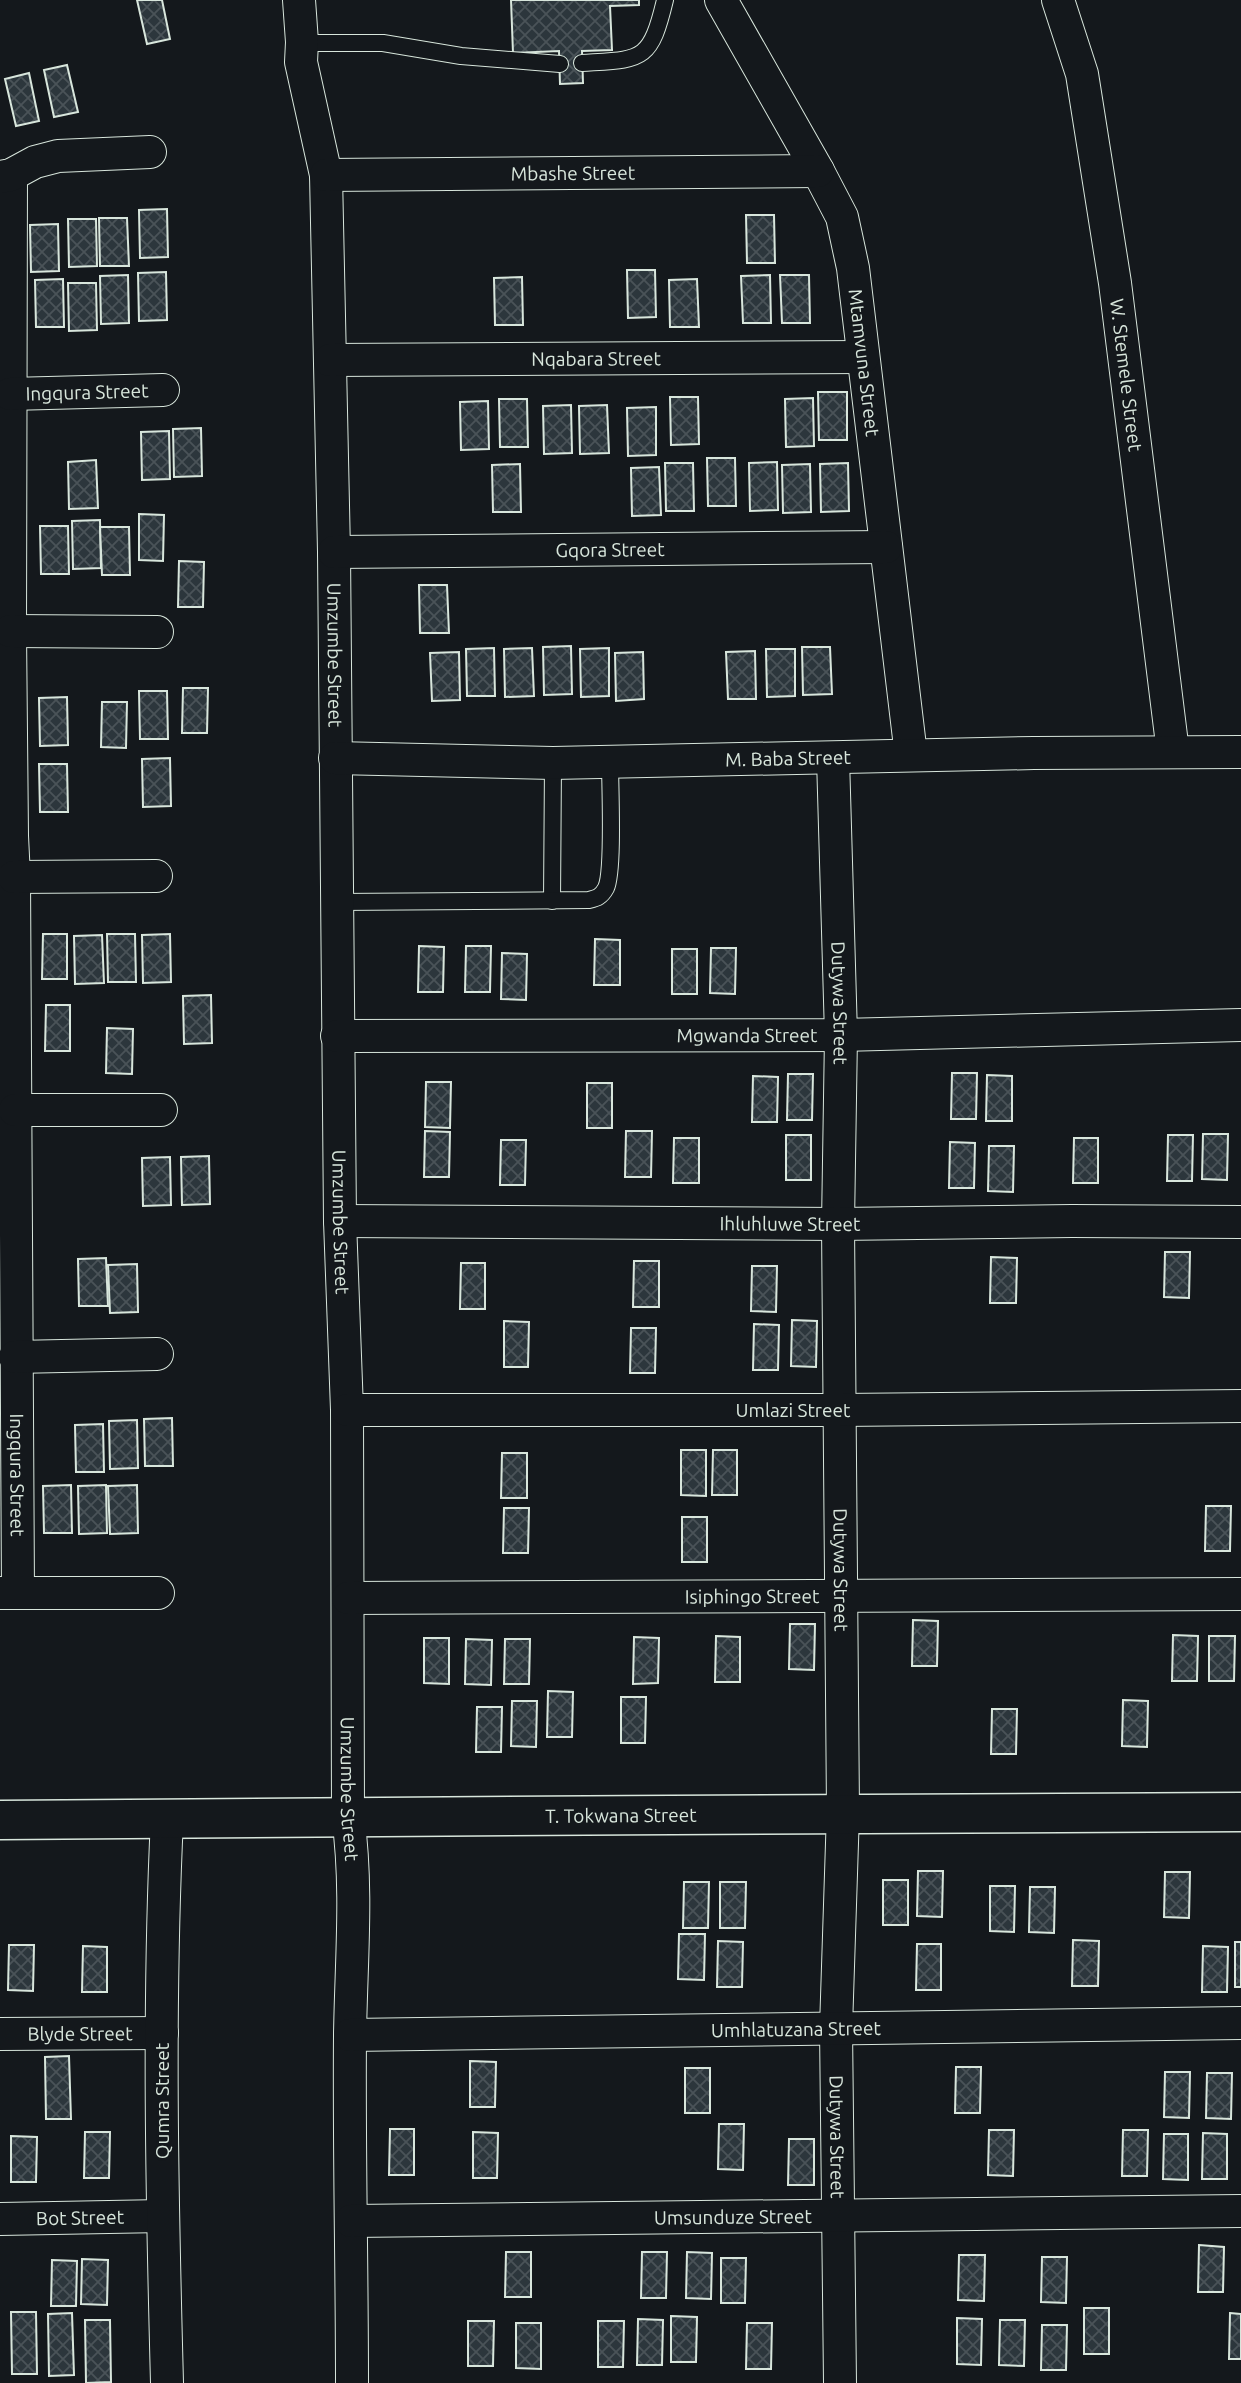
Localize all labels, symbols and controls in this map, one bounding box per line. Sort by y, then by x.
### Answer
street label: Mbashe Street [511,161,636,184]
street label: Mtamvuna Street [845,288,884,438]
street label: W. Stemele Street [1106,297,1147,453]
street label: Nqabara Street [531,347,661,370]
street label: Ingqura Street [25,379,149,405]
street label: Gqora Street [555,538,665,561]
street label: Umzumbe Street [323,583,347,728]
street label: M. Baba Street [725,746,852,770]
street label: Dutywa Street [827,941,852,1065]
street label: Mgwanda Street [676,1024,818,1046]
street label: Umzumbe Street [328,1150,354,1295]
street label: Ihluhluwe Street [719,1212,861,1235]
street label: Umlazi Street [735,1399,851,1421]
street label: Ingqura Street [6,1413,29,1537]
street label: Dutywa Street [829,1508,852,1632]
street label: Isiphingo Street [685,1585,820,1607]
street label: Umzumbe Street [337,1717,363,1862]
street label: T. Tokwana Street [545,1804,697,1827]
street label: Umhlatuzana Street [711,2017,882,2041]
street label: Blyde Street [27,2022,133,2045]
street label: Qumra Street [151,2042,173,2159]
street label: Dutywa Street [826,2075,849,2199]
street label: Umsunduze Street [654,2205,813,2229]
street label: Bot Street [36,2206,125,2229]

